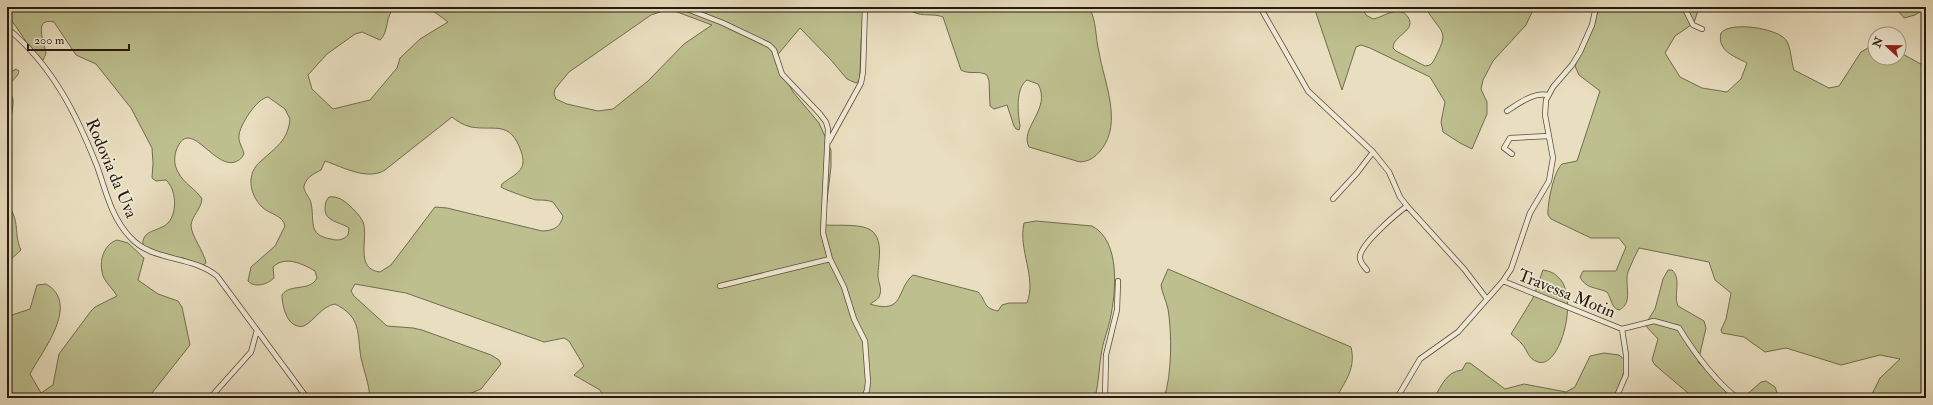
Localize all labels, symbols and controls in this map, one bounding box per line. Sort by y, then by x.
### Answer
scale bar [28,26,129,52]
north arrow [1867,26,1907,66]
text: 200 m [34,33,65,48]
text: N [1870,34,1886,50]
street label: Rodovia da Uva [81,115,142,222]
street label: Travessa Motin [1515,264,1619,323]

